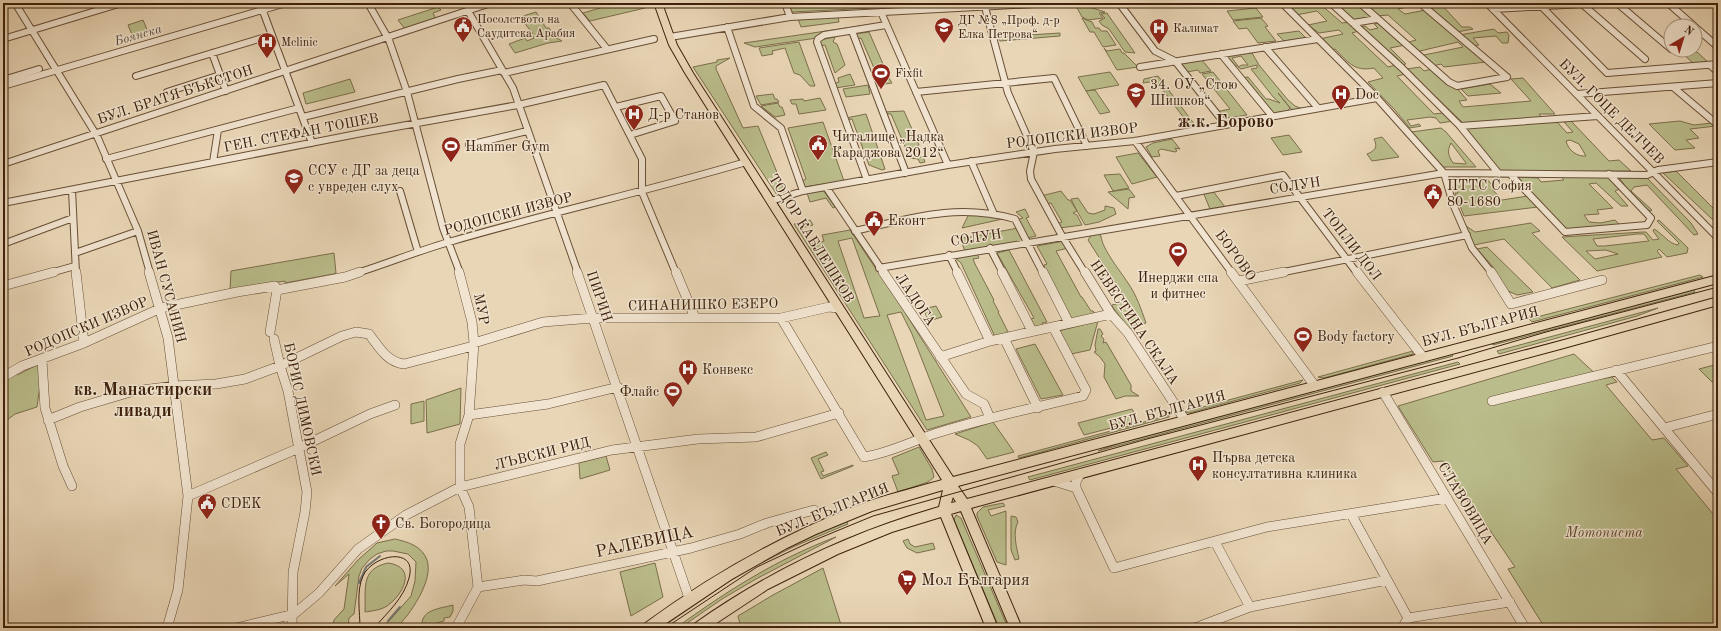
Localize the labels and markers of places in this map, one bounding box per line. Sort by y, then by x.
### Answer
place label: Посолството на Саудитска Арабия [477,14,575,40]
public building icon: Посолството на Саудитска Арабия [452,15,474,43]
place label: ДГ №8 „Проф. д-р Елка Петрова“ [958,15,1060,41]
school or university icon: ДГ №8 „Проф. д-р Елка Петрова“ [933,16,955,44]
hospital icon: Калимат [1148,17,1170,45]
place label: Калимат [1173,23,1219,35]
hospital icon: Mclinic [256,31,278,59]
place label: Mclinic [281,37,318,49]
sports icon: Fixfit [870,62,892,90]
place label: Fixfit [895,68,923,80]
place label: 34. ОУ „Стою Шишков“ [1150,78,1237,108]
school or university icon: 34. ОУ „Стою Шишков“ [1125,81,1147,109]
hospital icon: Doc [1330,83,1352,111]
place label: Doc [1355,88,1379,102]
hospital icon: Д-р Станов [623,103,645,131]
place label: Д-р Станов [648,108,719,122]
place label: Читалище „Надка Караджова 2012“ [832,130,944,160]
public building icon: Читалище „Надка Караджова 2012“ [807,133,829,161]
sports icon: Hammer Gym [440,135,462,163]
place label: Hammer Gym [465,140,550,154]
place label: ССУ с ДГ за деца с увреден слух [308,164,420,194]
school or university icon: ССУ с ДГ за деца с увреден слух [283,167,305,195]
place label: ПТТС София 80-1680 [1447,179,1532,209]
public building icon: ПТТС София 80-1680 [1422,182,1444,210]
public building icon: Еконт [863,209,885,237]
place label: Еконт [888,214,926,228]
sports icon: Инерджи спа и фитнес [1167,240,1189,268]
place label: Инерджи спа и фитнес [1138,271,1218,302]
sports icon: Body factory [1292,325,1314,353]
place label: Body factory [1317,330,1395,344]
hospital icon: Конвекс [677,358,699,386]
place label: Конвекс [702,363,753,377]
sports icon: Флайс [662,380,684,408]
place label: Флайс [620,385,659,399]
place label: Първа детска консултативна клиника [1212,451,1357,481]
hospital icon: Първа детска консултативна клиника [1187,454,1209,482]
public building icon: CDEK [196,492,218,520]
place label: CDEK [221,497,262,511]
church icon: Св. Богородица [370,512,392,540]
place label: Св. Богородица [395,517,491,531]
supermarket icon: Мол България [896,568,918,596]
place label: Мол България [921,572,1030,589]

